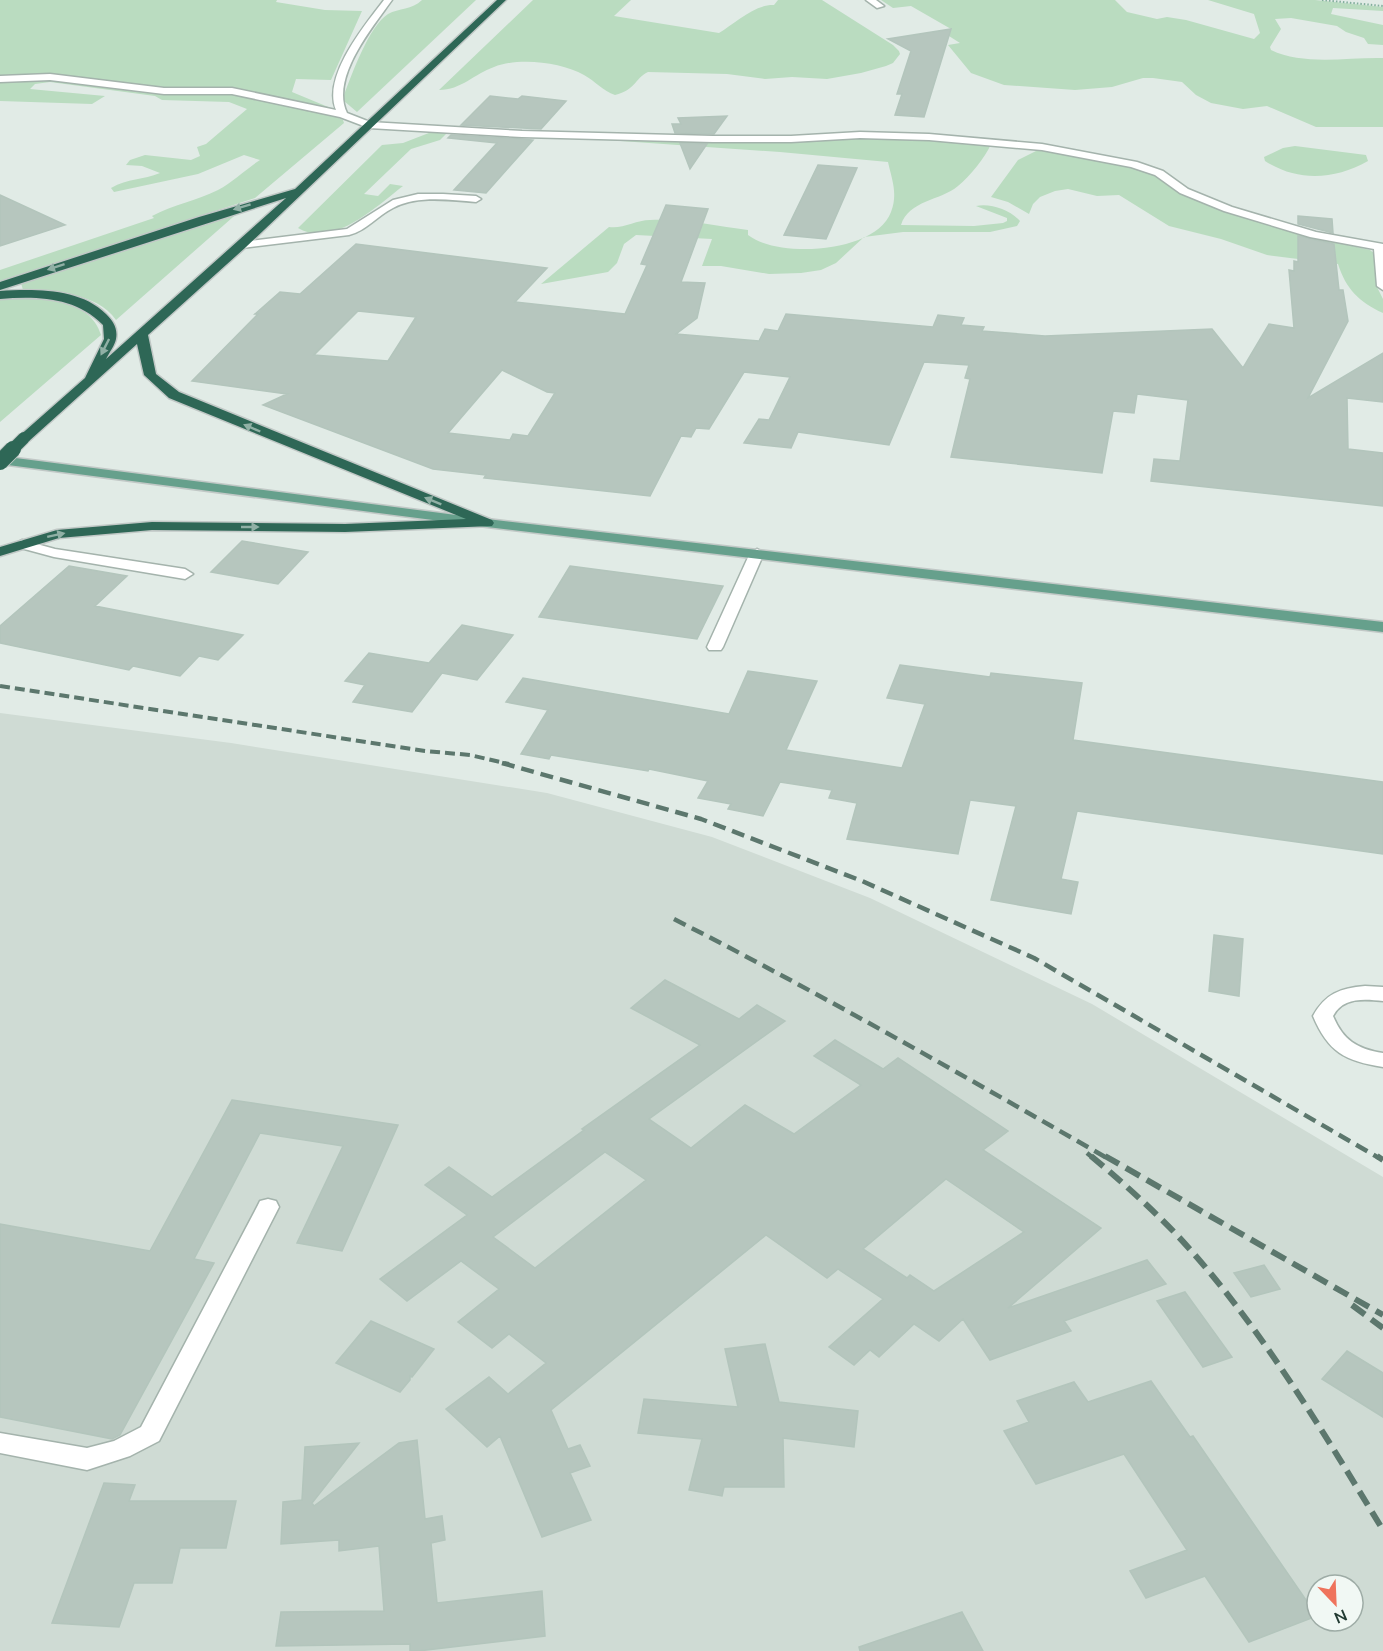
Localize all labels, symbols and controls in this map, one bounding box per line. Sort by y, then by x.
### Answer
one-way arrow [233,203,251,212]
one-way arrow [47,263,65,273]
one-way arrow [100,339,110,356]
one-way arrow [243,423,261,432]
one-way arrow [423,496,441,506]
one-way arrow [241,522,260,532]
one-way arrow [47,530,66,539]
north arrow [1305,1573,1365,1633]
text: N [1331,1605,1350,1628]

